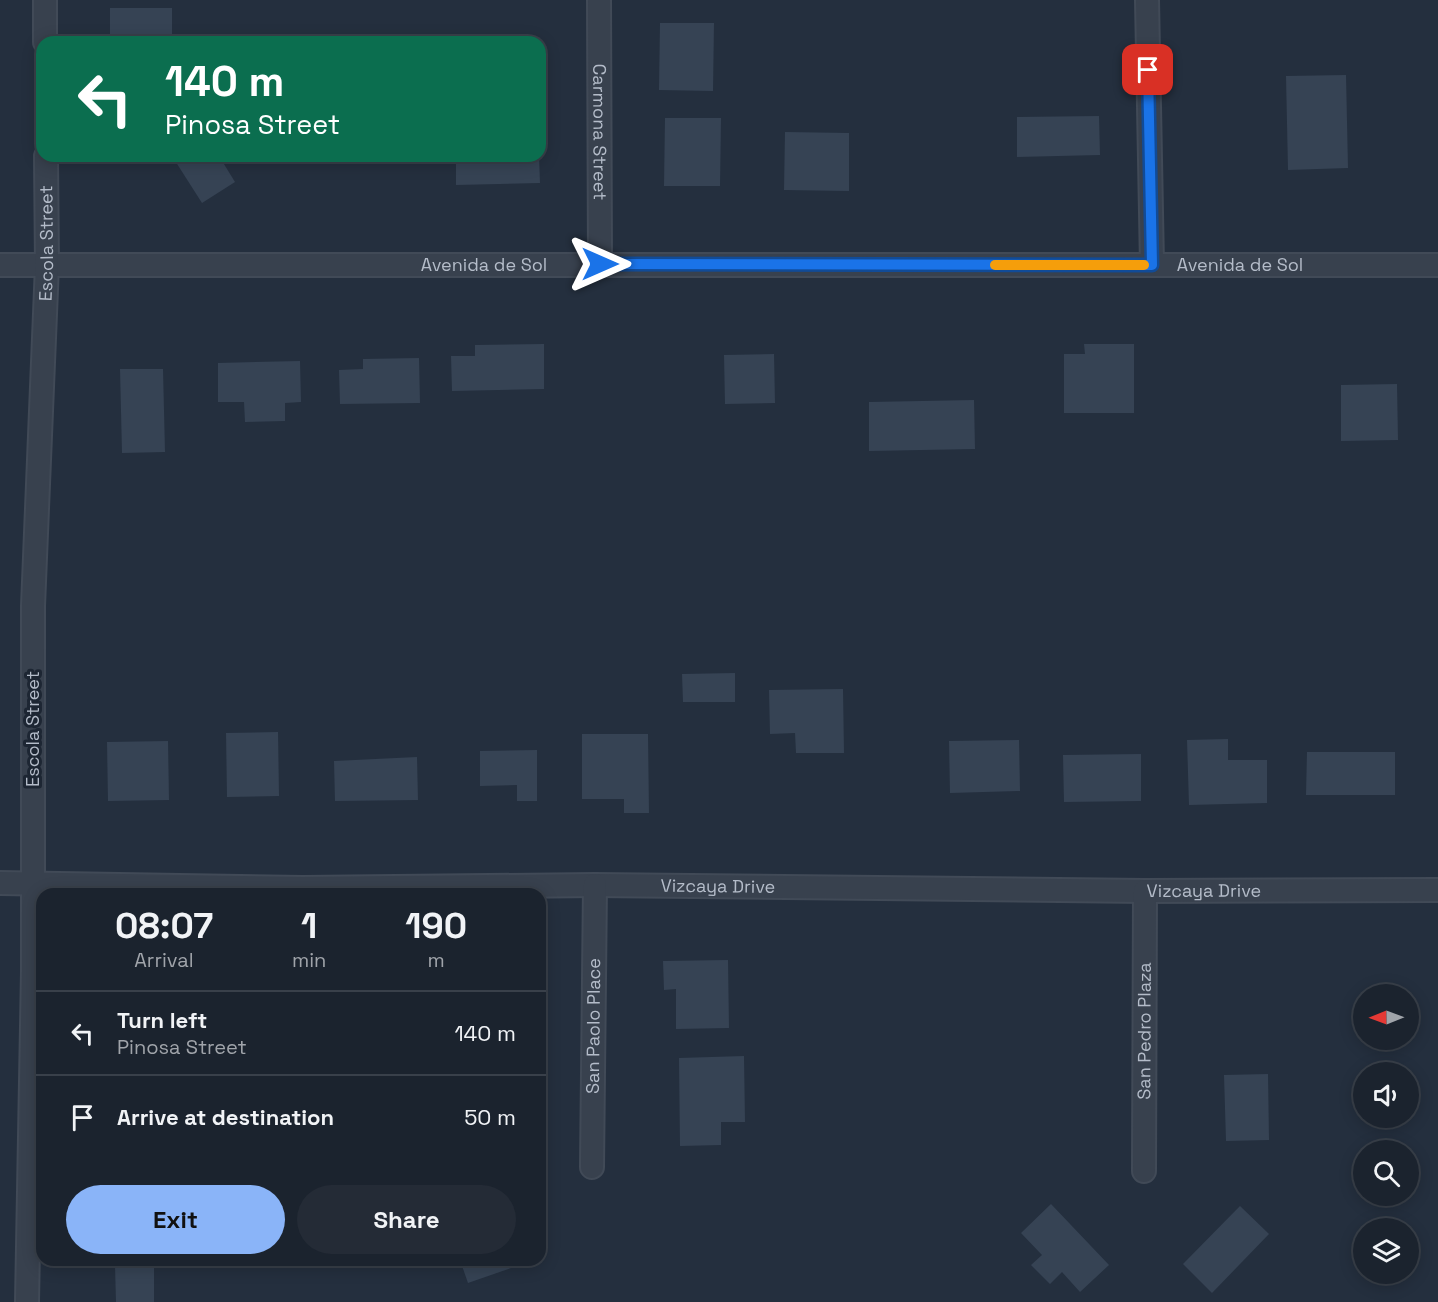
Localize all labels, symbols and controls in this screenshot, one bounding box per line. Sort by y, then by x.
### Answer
pin [1122,44,1173,95]
icon: arrive [1131,53,1164,86]
text: 140 m [165,55,284,108]
icon: left [66,60,144,138]
street label: Carmona Street [588,64,612,200]
text: Pinosa Street [165,107,340,142]
street label: Escola Street [34,185,58,302]
position arrow [568,232,632,296]
street label: Avenida de Sol [421,253,547,276]
street label: Avenida de Sol [1177,253,1303,276]
street label: Escola Street [21,671,44,787]
street label: Vizcaya Drive [660,874,775,898]
street label: Vizcaya Drive [1147,879,1261,902]
text: 08:07 [115,903,213,949]
text: 1 [301,903,317,949]
text: 190 [405,903,467,949]
text: Arrival [134,947,194,973]
text: min [292,947,326,973]
text: m [428,947,445,973]
street label: San Paolo Place [581,958,605,1094]
street label: San Pedro Plaza [1132,962,1156,1100]
north arrow [1353,984,1419,1050]
map controls [1353,984,1419,1284]
text: Turn left [117,1006,207,1034]
icon: left [66,1017,99,1050]
text: 140 m [454,1019,516,1047]
text: Pinosa Street [117,1034,247,1060]
button: sound [1353,1062,1419,1128]
icon: arrive [66,1101,99,1134]
text: Arrive at destination [117,1103,334,1131]
text: 50 m [464,1103,516,1131]
button: search [1353,1140,1419,1206]
button: Exit [66,1185,285,1254]
button: Share [297,1185,516,1254]
button: layers [1353,1218,1419,1284]

